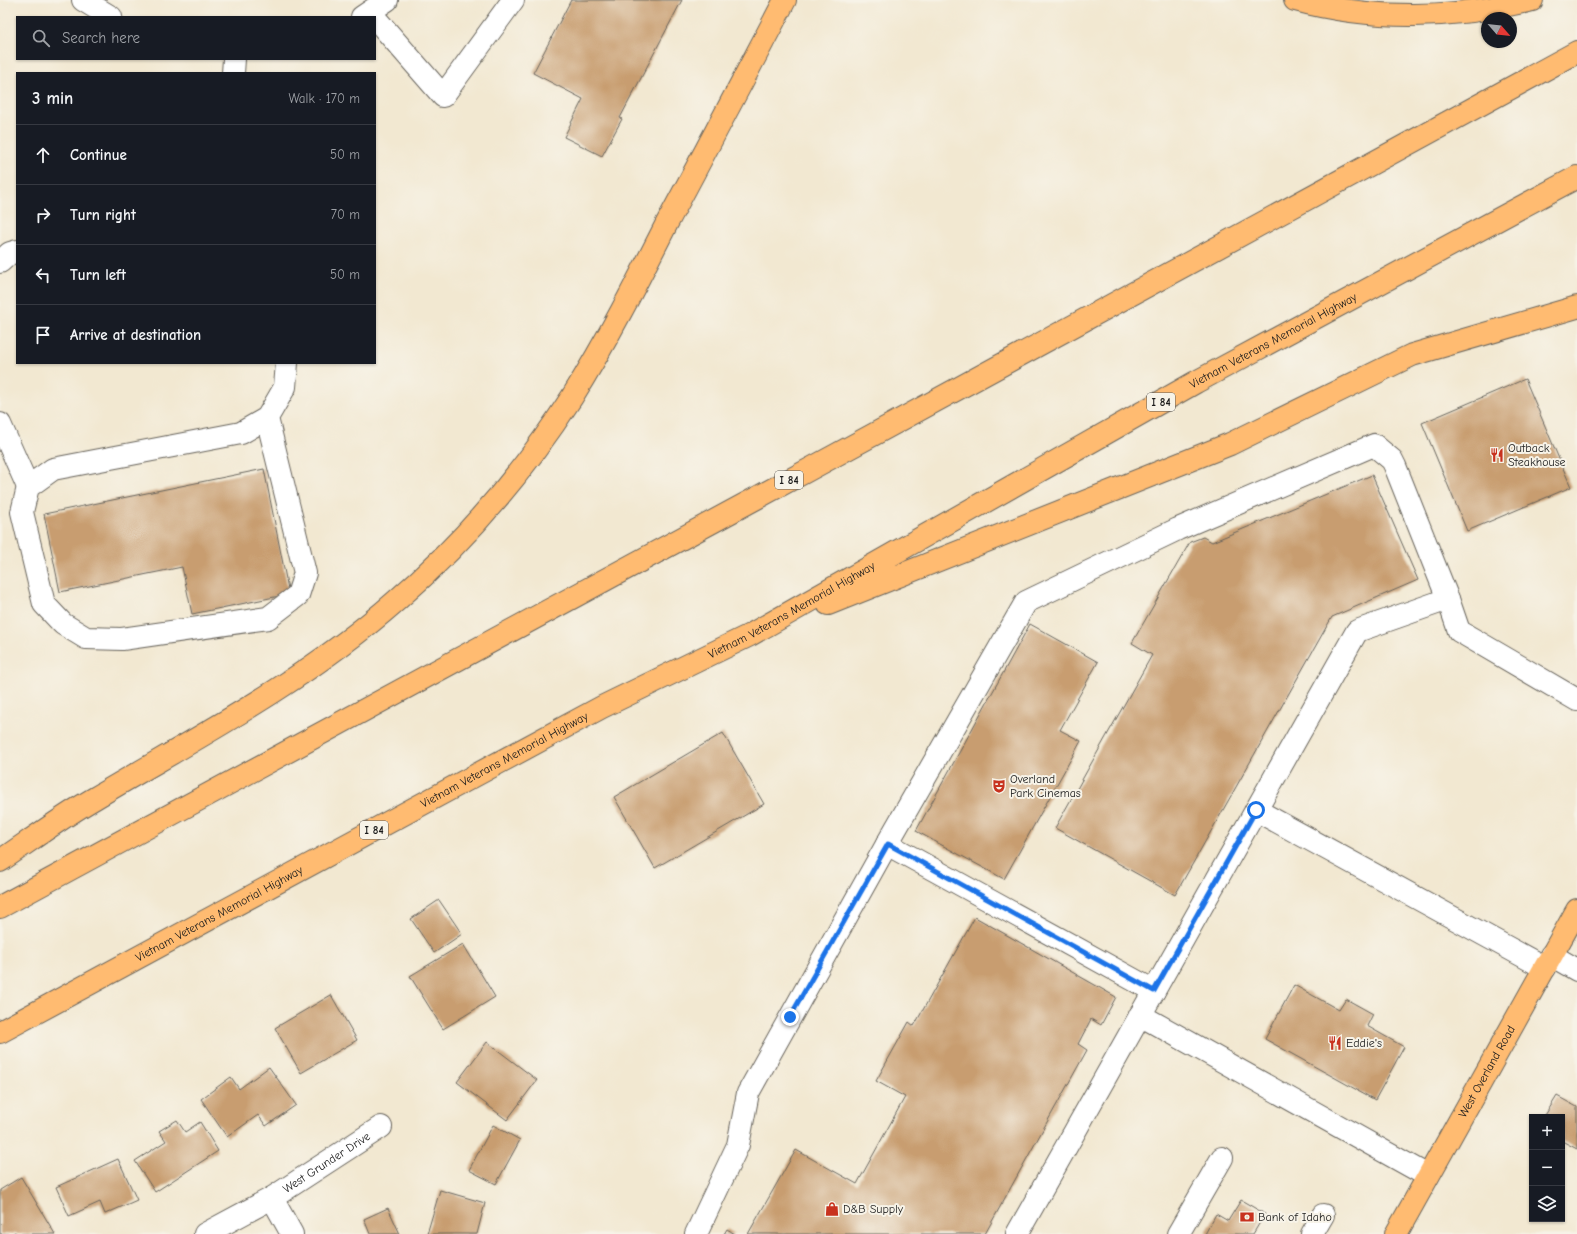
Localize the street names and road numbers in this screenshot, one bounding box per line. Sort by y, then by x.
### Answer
street label: Vietnam Veterans Memorial Highway [1187,289,1360,391]
road number: I 84 [1147,393,1175,411]
road number: I 84 [775,471,803,489]
street label: Vietnam Veterans Memorial Highway [706,558,878,661]
street label: Vietnam Veterans Memorial Highway [418,709,591,811]
road number: I 84 [360,821,388,839]
street label: Vietnam Veterans Memorial Highway [133,863,306,965]
street label: West Overland Road [1455,1023,1518,1120]
street label: West Grunder Drive [280,1129,373,1196]

